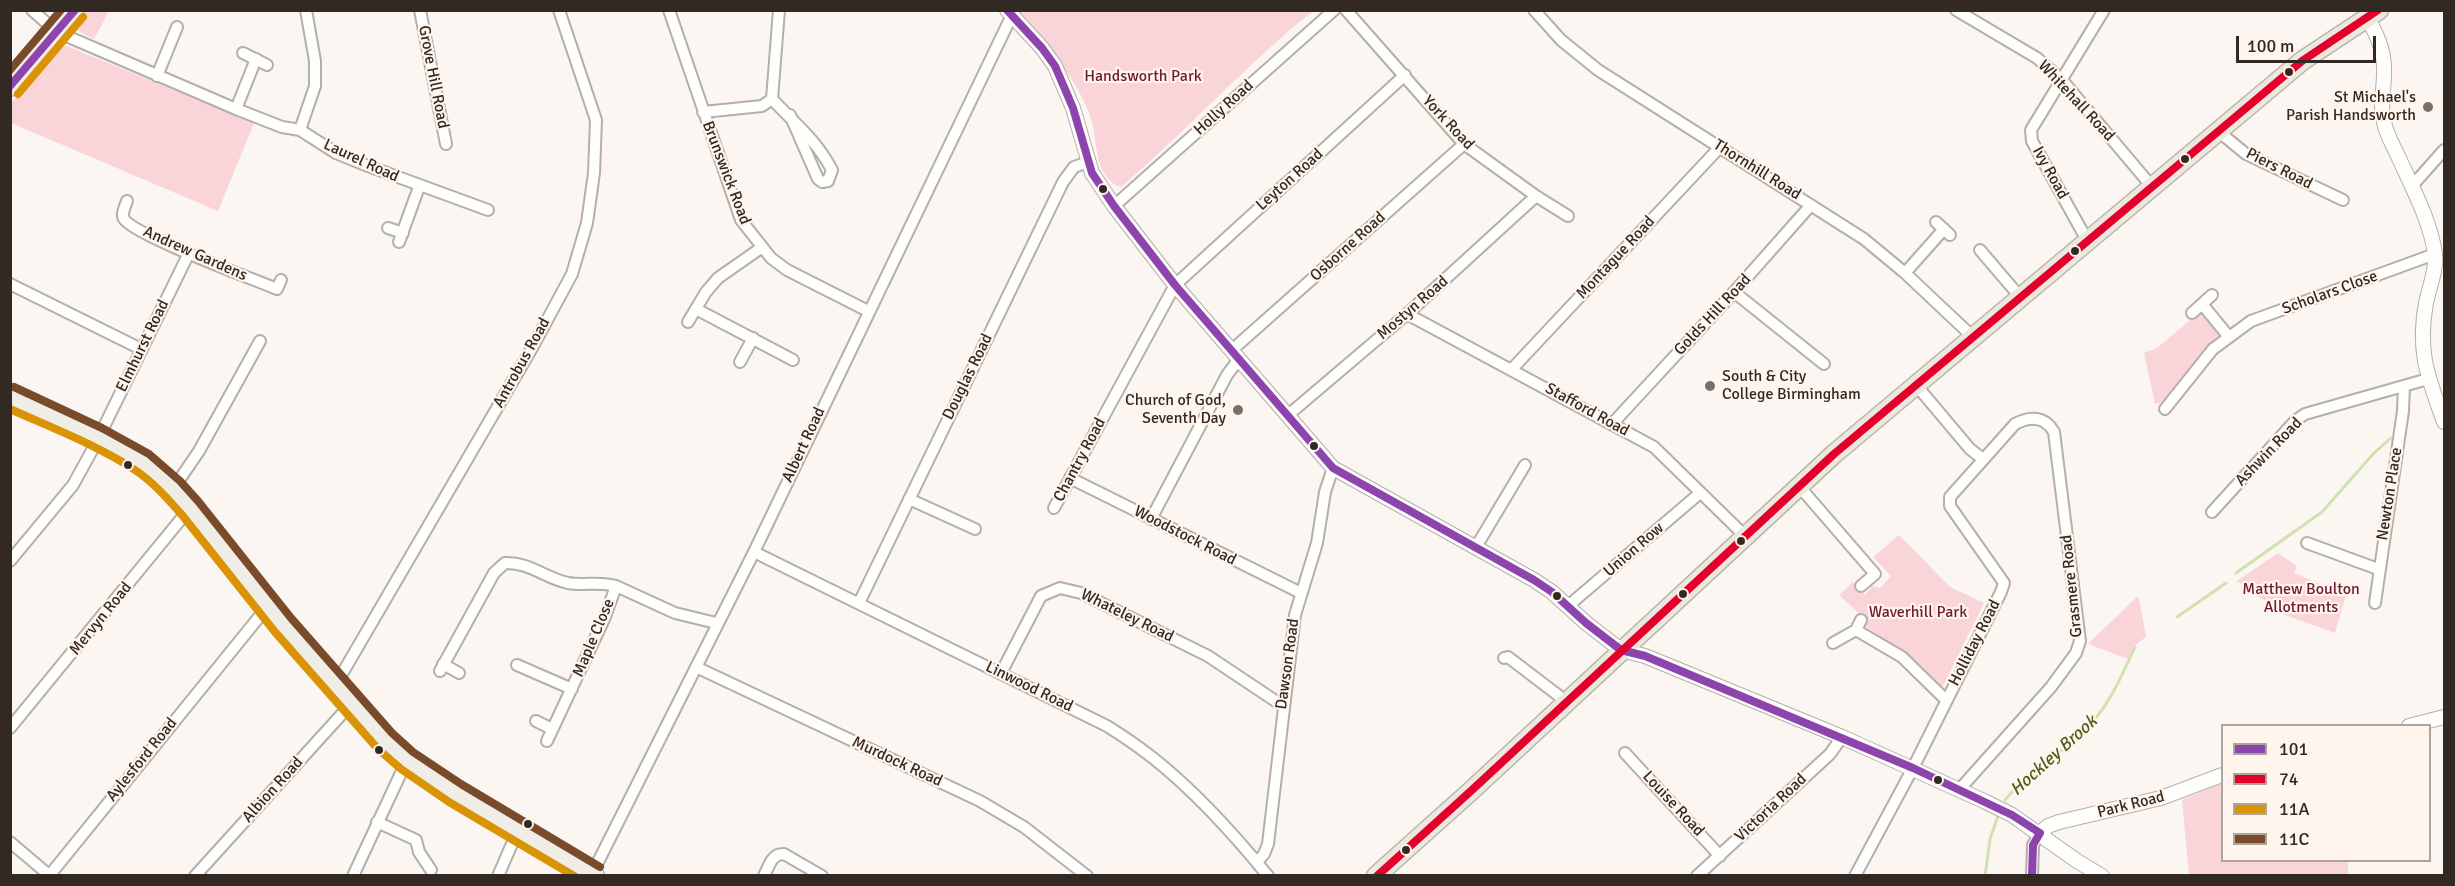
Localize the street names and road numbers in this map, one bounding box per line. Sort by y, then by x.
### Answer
street label: Grove Hill Road [414,24,452,130]
street label: Whitehall Road [2034,56,2118,146]
street label: Holly Road [1190,76,1258,140]
street label: York Road [1418,92,1478,154]
street label: Brunswick Road [697,119,755,227]
street label: Laurel Road [320,135,402,187]
street label: Thornhill Road [1710,135,1804,205]
street label: Ivy Road [2028,143,2072,203]
street label: Piers Road [2243,144,2315,194]
street label: Leyton Road [1252,145,1328,215]
street label: Osborne Road [1306,208,1390,286]
street label: Montague Road [1573,212,1659,304]
street label: Andrew Gardens [140,222,250,286]
street label: Scholars Close [2280,267,2380,319]
street label: Golds Hill Road [1670,270,1756,360]
street label: Mostyn Road [1374,272,1452,344]
street label: Elmhurst Road [112,297,174,395]
street label: Antrobus Road [489,315,555,411]
street label: Douglas Road [939,331,997,423]
street label: Stafford Road [1542,379,1632,441]
street label: Albert Road [778,405,830,485]
street label: Ashwin Road [2232,414,2306,490]
street label: Chantry Road [1050,415,1110,505]
street label: Newton Place [2373,446,2407,542]
street label: Woodstock Road [1131,502,1239,570]
street label: Union Row [1600,519,1668,581]
street label: Grasmere Road [2057,534,2087,638]
street label: Mervyn Road [66,579,136,659]
street label: Whateley Road [1077,585,1177,647]
street label: Maple Close [569,596,619,680]
street label: Holliday Road [1945,597,2005,689]
street label: Dawson Road [1272,617,1304,711]
street label: Linwood Road [982,658,1076,716]
street label: Aylesford Road [102,714,182,806]
street label: Murdock Road [849,733,945,791]
street label: Albion Road [238,753,308,827]
street label: Louise Road [1638,767,1708,841]
street label: Victoria Road [1731,770,1811,846]
street label: Park Road [2095,787,2167,823]

